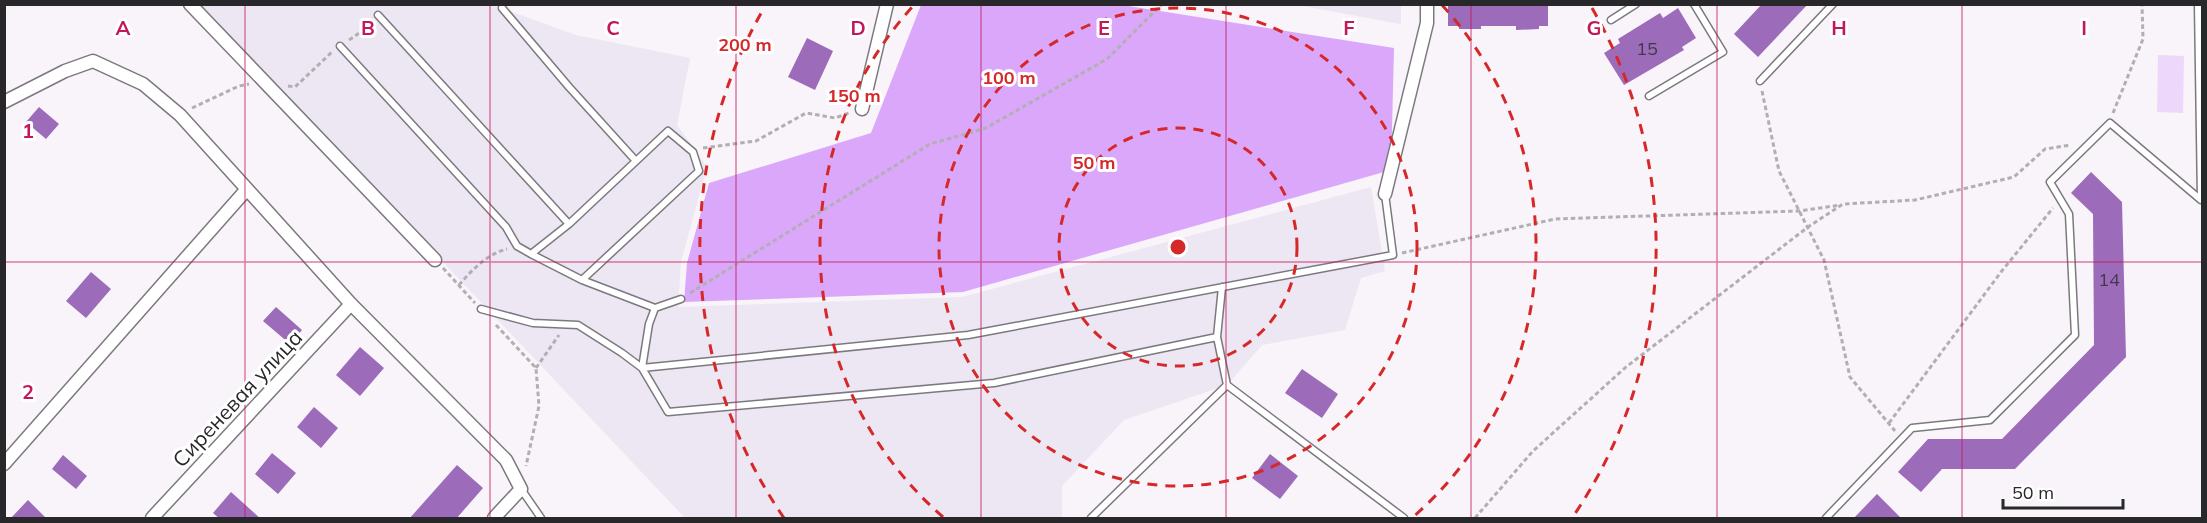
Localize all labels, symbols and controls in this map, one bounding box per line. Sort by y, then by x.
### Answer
text: A [116,15,131,40]
text: B [361,15,375,40]
text: C [606,15,620,40]
text: D [850,15,866,40]
text: E [1098,15,1110,40]
text: F [1343,15,1355,40]
text: G [1587,15,1601,40]
text: H [1831,15,1847,40]
text: I [2081,15,2087,40]
text: 200 m [718,33,772,56]
house number: 15 [1636,37,1658,60]
text: 100 m [982,66,1036,89]
text: 150 m [827,84,881,107]
text: 1 [22,118,34,143]
text: 50 m [1073,151,1115,174]
centre of rings [1168,237,1188,257]
house number: 14 [2098,268,2120,291]
street label: Сиреневая улица [167,324,307,472]
text: 2 [22,379,34,404]
scale bar [2003,472,2123,510]
text: 50 m [2012,481,2054,504]

